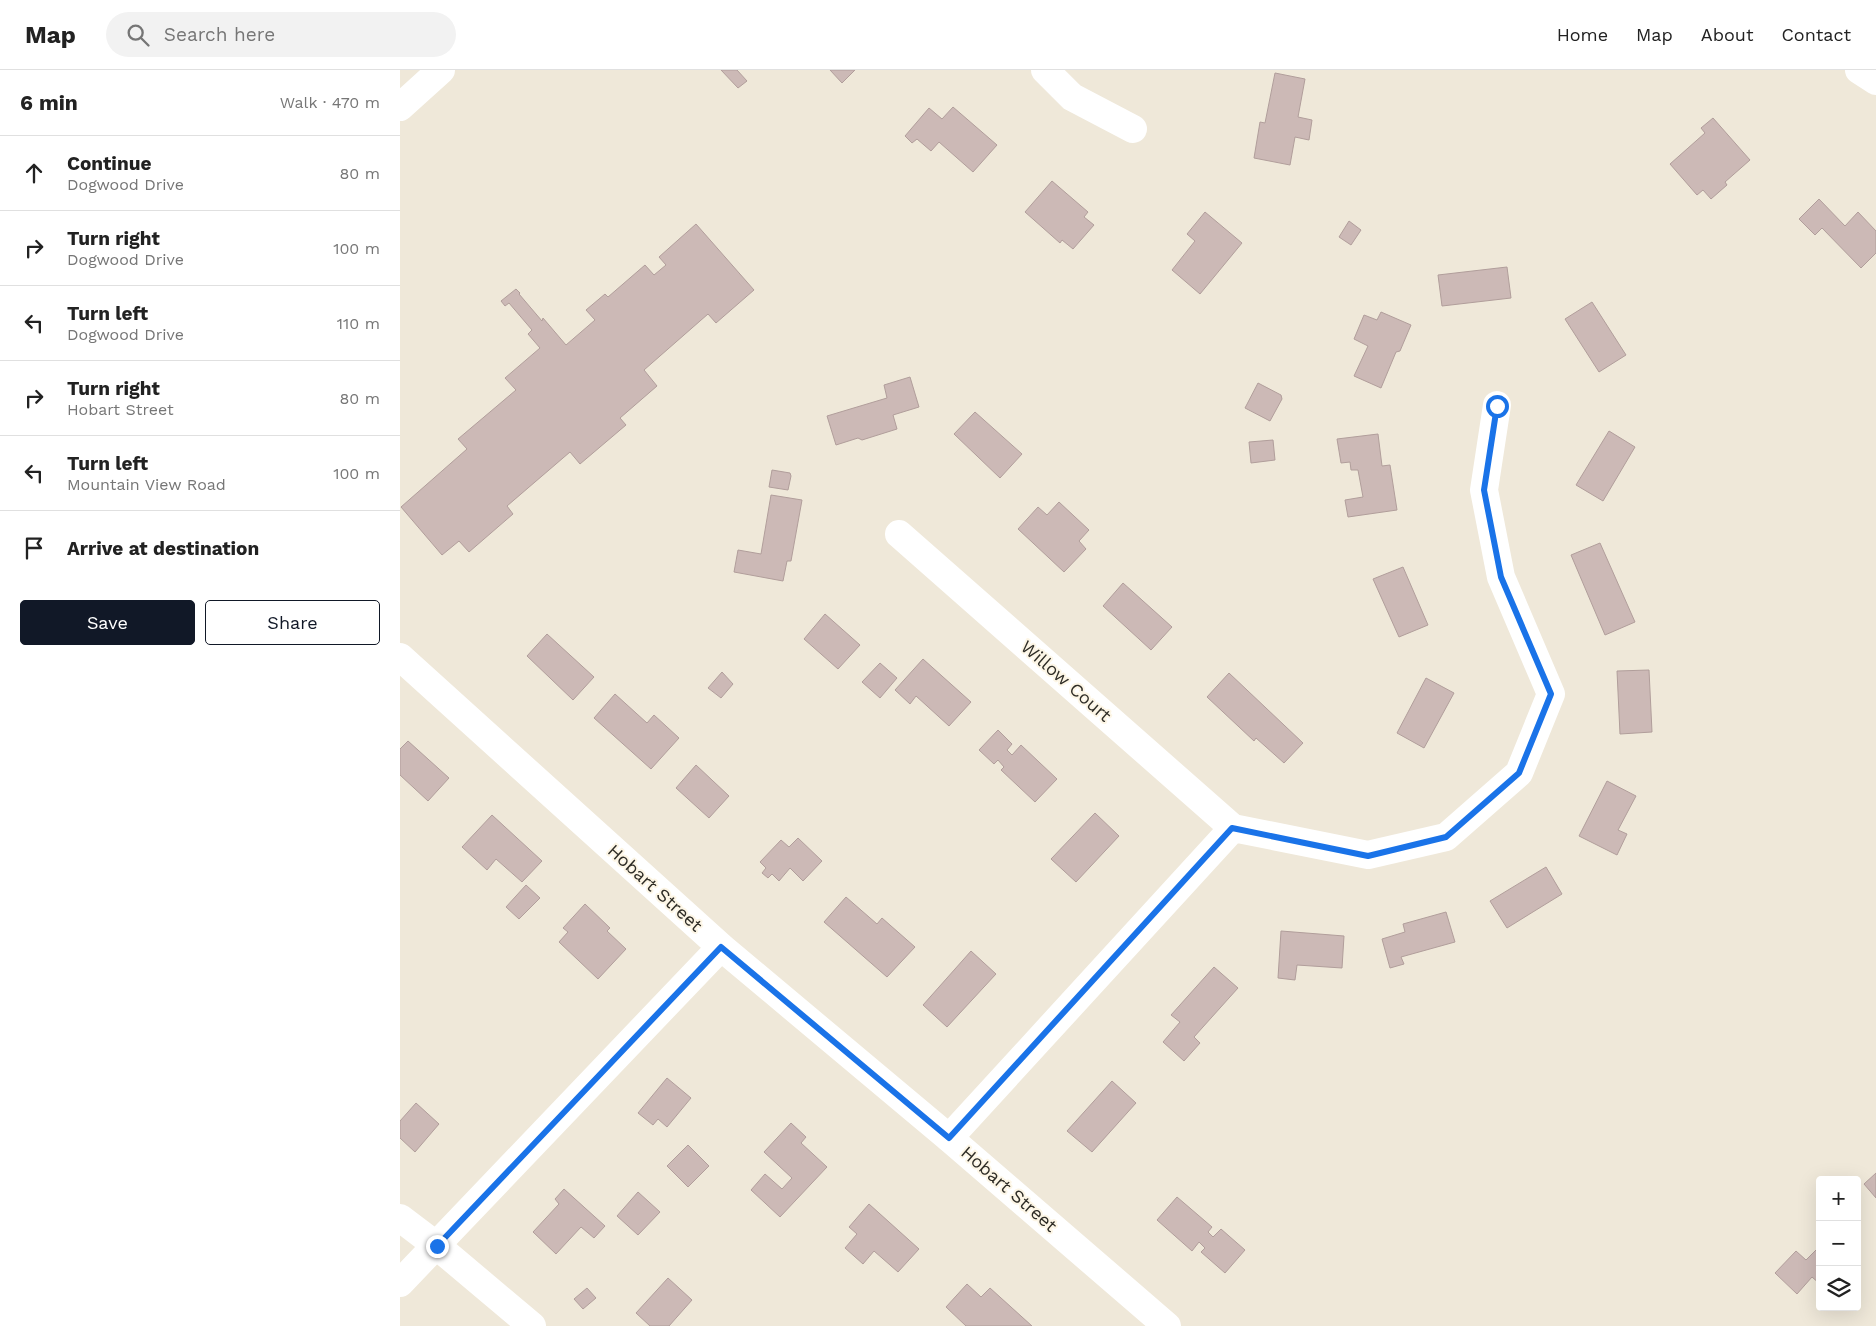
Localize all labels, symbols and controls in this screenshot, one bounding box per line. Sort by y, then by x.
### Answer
search box [106,12,456,57]
text: Map [25,21,76,49]
icon: search [124,21,152,49]
text: Search here [164,23,275,46]
text: Home [1557,24,1608,45]
text: Map [1636,24,1673,45]
text: About [1701,24,1753,45]
text: Contact [1781,24,1851,45]
text: 6 min [20,90,78,115]
text: Walk · 470 m [280,93,380,112]
text: Continue [67,152,151,175]
icon: ahead [20,159,48,187]
text: 80 m [339,164,380,183]
text: Dogwood Drive [67,175,184,194]
text: Turn right [67,227,160,250]
icon: right [20,234,48,262]
text: 100 m [333,239,380,258]
text: Dogwood Drive [67,250,184,269]
text: Turn left [67,302,148,325]
icon: left [20,309,48,337]
text: 110 m [337,314,380,333]
text: Dogwood Drive [67,325,184,344]
text: Turn right [67,377,160,400]
icon: right [20,384,48,412]
text: 80 m [339,389,380,408]
route start [1486,395,1509,418]
text: Hobart Street [67,400,174,419]
text: Turn left [67,452,148,475]
icon: left [20,459,48,487]
text: 100 m [333,464,380,483]
text: Mountain View Road [67,475,226,494]
icon: arrive [20,534,48,562]
text: Arrive at destination [67,537,259,560]
button: Save [20,600,195,645]
button: Share [205,600,380,645]
street label: Willow Court [1017,636,1116,726]
street label: Hobart Street [604,840,707,936]
street label: Hobart Street [957,1141,1062,1236]
map controls [1816,1176,1861,1311]
button: + [1816,1176,1861,1221]
button: − [1816,1221,1861,1266]
route end [426,1235,449,1258]
button: layers [1816,1266,1861,1311]

